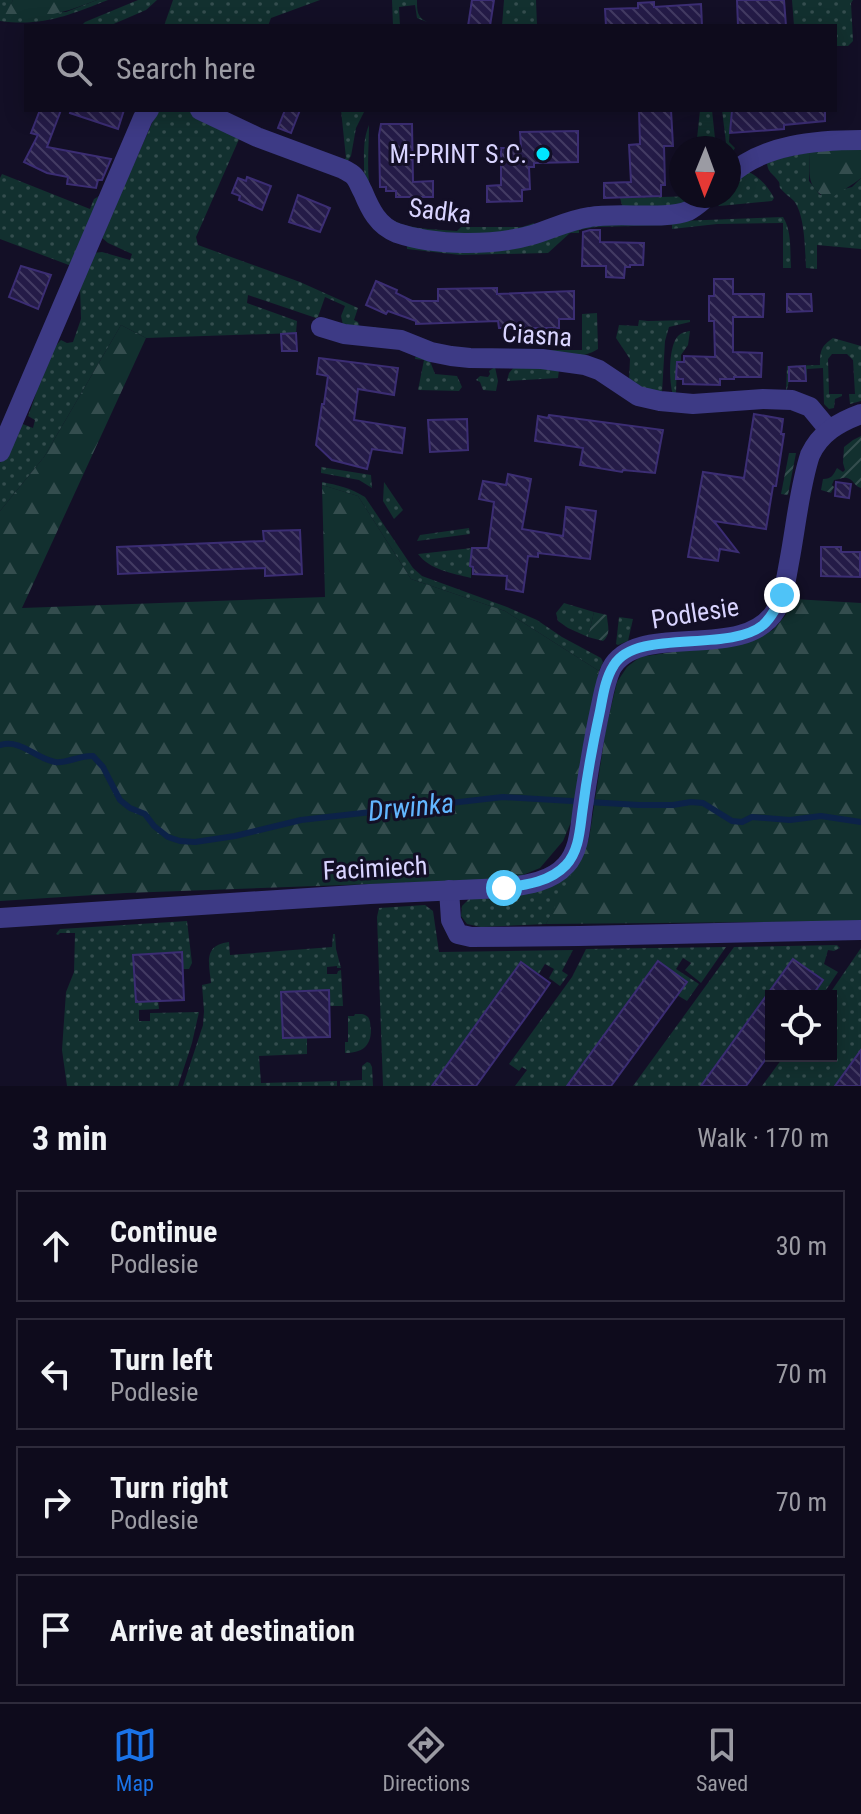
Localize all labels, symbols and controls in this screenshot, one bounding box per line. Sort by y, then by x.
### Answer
search box [24,24,837,112]
icon: search [52,46,96,90]
text: Search here [116,51,256,86]
north arrow [669,136,741,208]
place label: M-PRINT S.C. [390,139,527,169]
marker: M-PRINT S.C. [534,145,552,163]
street label: Sadka [407,192,473,230]
street label: Ciasna [501,318,573,352]
route end [764,577,800,613]
street label: Podlesie [649,591,741,635]
water label: Drwinka [366,786,456,828]
street label: Facimiech [322,850,428,886]
route start [486,870,522,906]
map controls [765,990,837,1062]
button: locate [765,990,837,1062]
text: 3 min [32,1118,108,1158]
text: Walk · 170 m [697,1123,829,1153]
text: Continue [110,1214,217,1249]
icon: ahead [34,1224,78,1268]
text: 30 m [776,1231,827,1261]
text: Podlesie [110,1249,198,1279]
text: Turn left [110,1342,213,1377]
icon: left [34,1352,78,1396]
text: 70 m [776,1359,827,1389]
text: Podlesie [110,1377,198,1407]
text: Turn right [110,1470,228,1505]
icon: right [34,1480,78,1524]
text: 70 m [776,1487,827,1517]
text: Podlesie [110,1505,198,1535]
icon: arrive [34,1608,78,1652]
text: Arrive at destination [110,1613,355,1648]
tab: Map [113,1723,157,1796]
tab: Directions [382,1723,470,1796]
tab: Saved [696,1723,748,1796]

